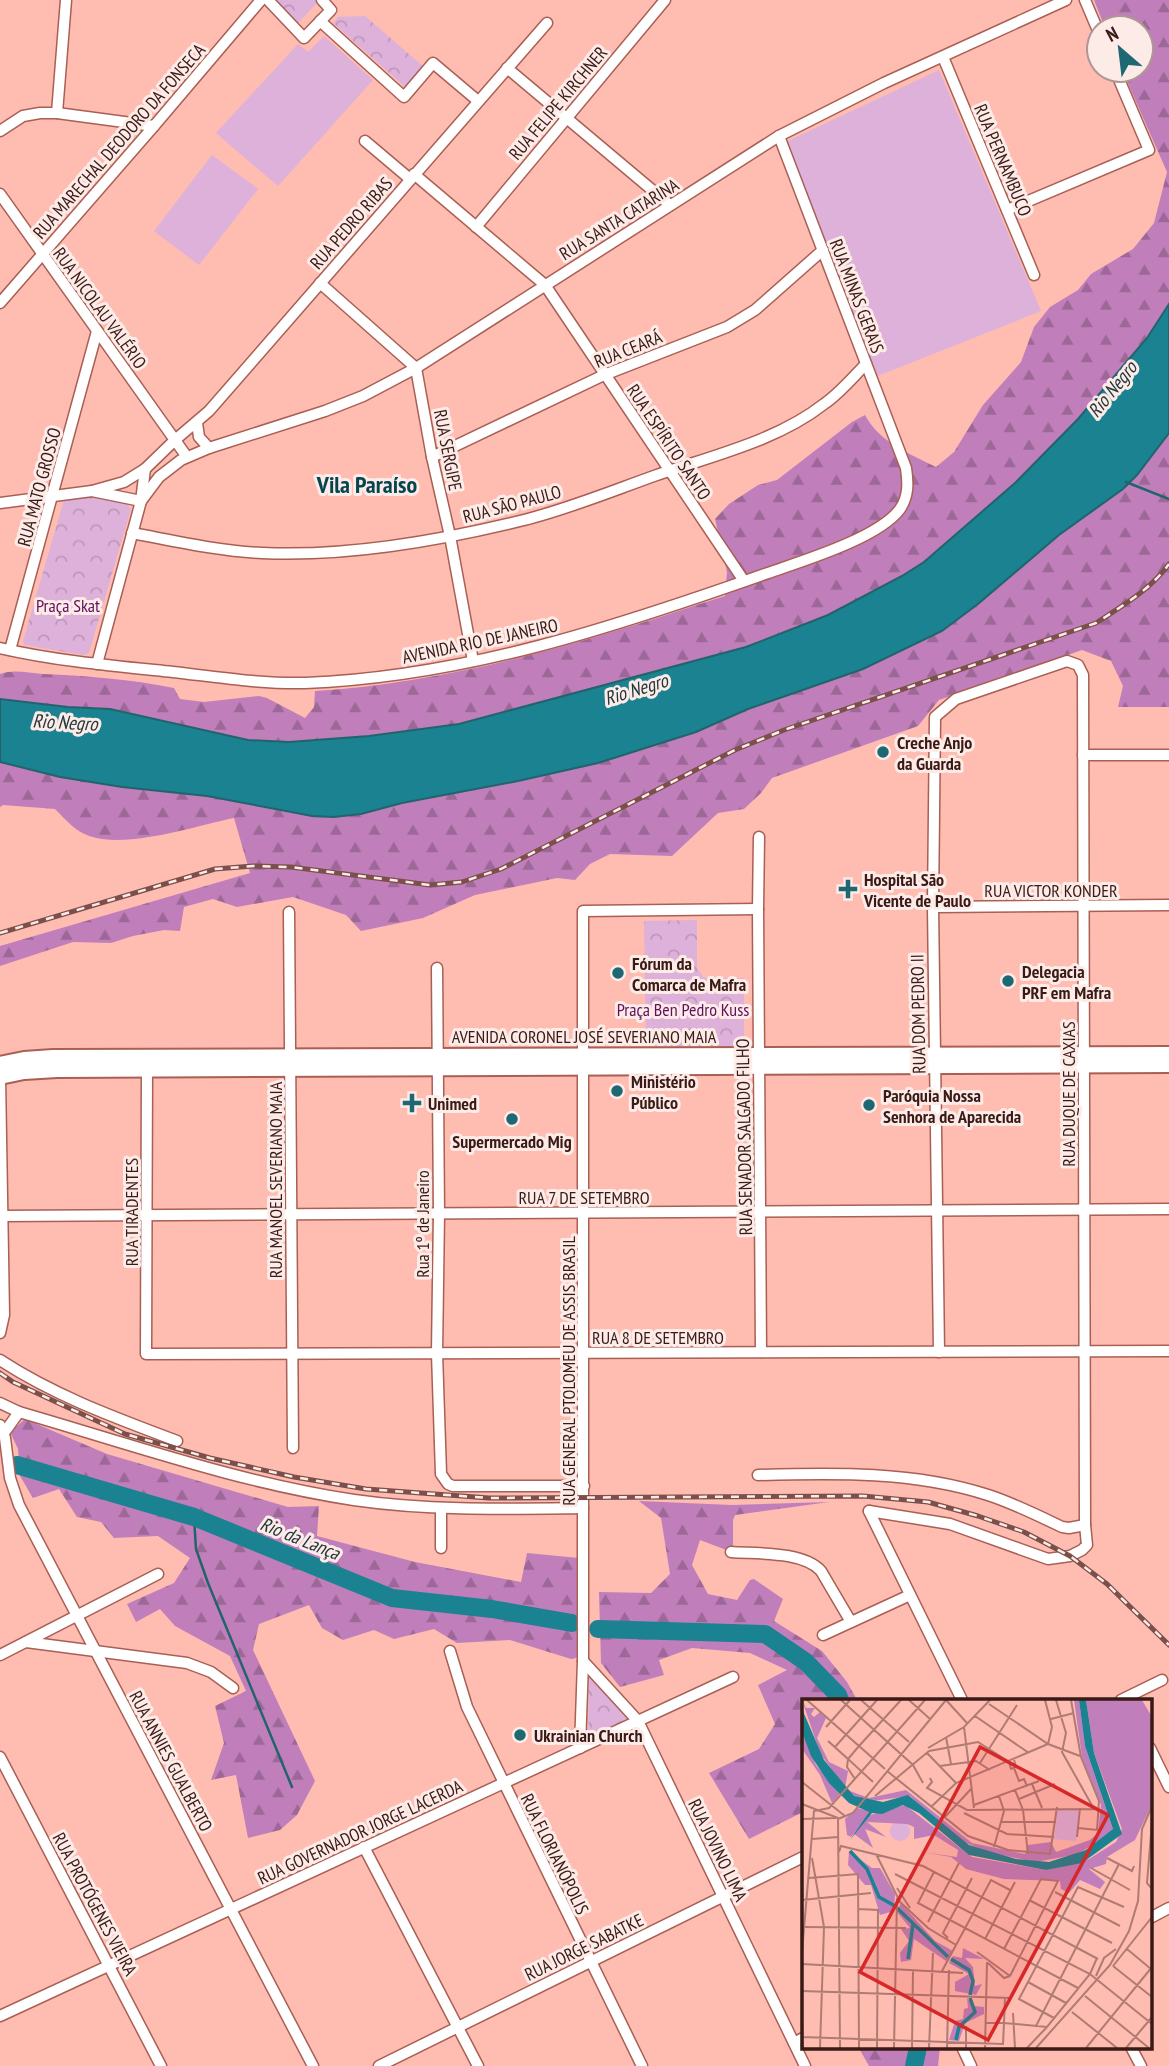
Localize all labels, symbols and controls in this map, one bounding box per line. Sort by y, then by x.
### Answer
north arrow [1085,14,1155,84]
text: N [1102,21,1122,47]
street label: RUA MARECHAL DEODORO DA FONSECA [28,38,210,243]
street label: RUA FELIPE KIRCHNER [504,41,612,165]
street label: RUA PERNAMBUCO [969,101,1037,220]
street label: RUA PEDRO RIBAS [305,172,397,274]
street label: RUA SANTA CATARINA [555,173,683,265]
street label: RUA MINAS GERAIS [825,236,889,357]
street label: RUA NICOLAU VALÉRIO [48,243,152,373]
street label: RUA CEARÁ [591,325,666,373]
water label: Rio Negro [1082,355,1143,422]
street label: RUA ESPÍRITO SANTO [622,380,716,504]
street label: RUA SERGIPE [429,407,467,493]
street label: RUA MATO GROSSO [12,425,66,549]
district label: Vila Paraíso [316,469,418,500]
street label: RUA SÃO PAULO [460,480,564,528]
park label: Praça Skat [36,594,100,617]
street label: AVENIDA RIO DE JANEIRO [400,613,560,669]
water label: Rio Negro [601,667,672,710]
water label: Rio Negro [32,708,100,736]
place label: Creche Anjo da Guarda [897,731,972,775]
marker: Creche Anjo da Guarda [875,744,891,760]
place label: Hospital São Vicente de Paulo [863,868,971,912]
marker: Hospital São Vicente de Paulo [838,879,858,899]
street label: RUA VICTOR KONDER [984,879,1118,902]
place label: Fórum da Comarca de Mafra [632,952,746,996]
street label: RUA DOM PEDRO II [905,954,931,1074]
place label: Delegacia PRF em Mafra [1022,960,1111,1004]
marker: Fórum da Comarca de Mafra [610,965,626,981]
marker: Delegacia PRF em Mafra [1000,973,1016,989]
park label: Praça Ben Pedro Kuss [617,998,749,1021]
street label: RUA DUQUE DE CAXIAS [1057,1021,1080,1167]
street label: AVENIDA CORONEL JOSÉ SEVERIANO MAIA [452,1025,717,1048]
street label: RUA SENADOR SALGADO FILHO [731,1038,757,1236]
place label: Ministério Público [631,1070,696,1114]
street label: RUA MANOEL SEVERIANO MAIA [264,1081,287,1278]
marker: Ministério Público [609,1083,625,1099]
place label: Paróquia Nossa Senhora de Aparecida [883,1084,1021,1128]
place label: Unimed [428,1092,477,1115]
marker: Unimed [402,1093,422,1113]
marker: Paróquia Nossa Senhora de Aparecida [861,1097,877,1113]
marker: Supermercado Mig [504,1111,520,1127]
place label: Supermercado Mig [452,1130,572,1153]
street label: RUA TIRADENTES [120,1157,143,1266]
street label: Rua 1º de Janeiro [411,1170,434,1278]
street label: RUA 7 DE SETEMBRO [518,1186,650,1209]
street label: RUA GENERAL PTOLOMEU DE ASSIS BRASIL [557,1236,580,1506]
street label: RUA 8 DE SETEMBRO [592,1326,724,1349]
water label: Rio da Lança [257,1511,344,1565]
street label: RUA ANNIES GUALBERTO [124,1687,218,1835]
inset map [802,1699,1152,2048]
place label: Ukrainian Church [534,1724,643,1747]
marker: Ukrainian Church [512,1727,528,1743]
street label: RUA GOVERNADOR JORGE LACERDA [254,1774,467,1890]
street label: RUA FLORIANÓPOLIS [516,1790,594,1918]
street label: RUA JOVINO LIMA [683,1795,753,1905]
street label: RUA PROTÓGENES VIEIRA [48,1829,143,1980]
street label: RUA JORGE SABATKE [521,1908,647,1986]

